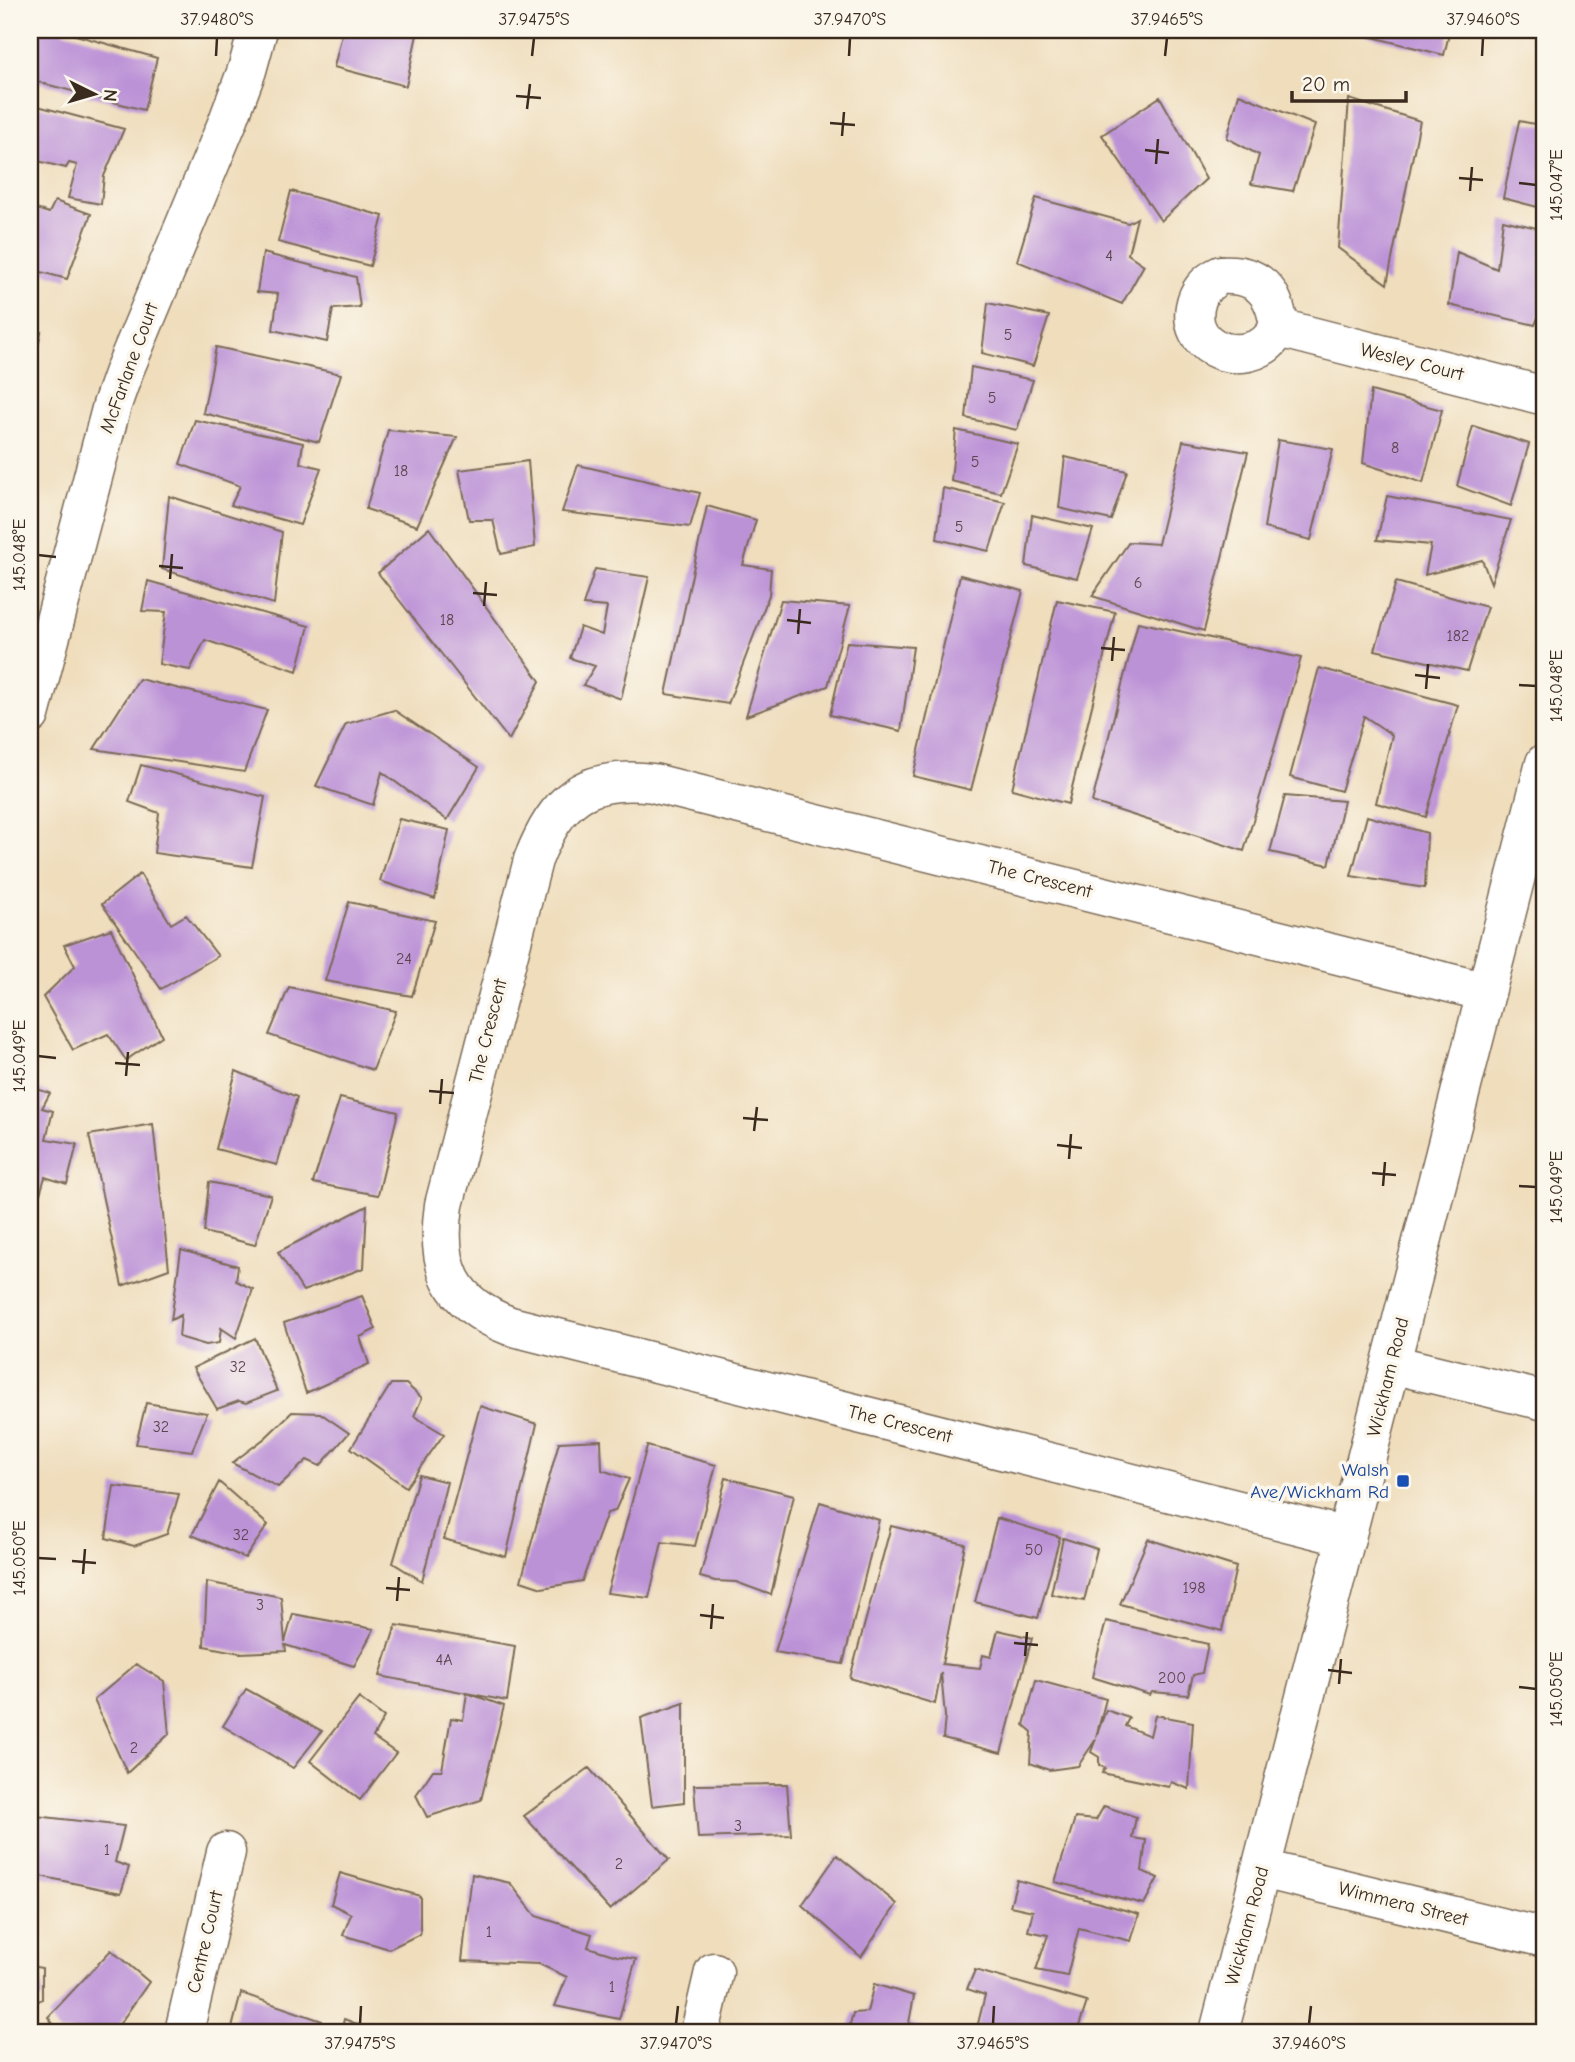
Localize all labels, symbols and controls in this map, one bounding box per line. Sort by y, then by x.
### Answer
text: 37.9480°S [180,9,254,30]
text: 37.9475°S [498,9,570,30]
text: 37.9470°S [814,9,886,30]
text: 37.9465°S [1131,9,1203,30]
text: 37.9460°S [1446,9,1520,30]
north arrow [60,60,130,130]
scale bar [1292,60,1405,104]
text: 20 m [1302,72,1350,96]
text: N [98,88,121,103]
text: 145.047°E [1546,149,1567,221]
house number: 4 [1105,247,1113,265]
street label: McFarlane Court [95,299,163,436]
house number: 5 [1004,326,1012,344]
street label: Wesley Court [1358,339,1466,386]
house number: 5 [988,389,996,407]
house number: 8 [1391,439,1399,457]
house number: 5 [971,453,979,471]
house number: 18 [394,462,408,480]
house number: 5 [955,518,963,536]
text: 145.048°E [9,519,30,591]
house number: 6 [1134,574,1142,592]
house number: 18 [440,611,454,629]
house number: 182 [1447,627,1469,645]
text: 145.048°E [1546,650,1567,722]
street label: The Crescent [986,855,1095,903]
house number: 24 [396,950,412,968]
street label: The Crescent [464,976,512,1085]
text: 145.049°E [9,1019,30,1092]
text: 145.049°E [1546,1150,1567,1223]
street label: Wickham Road [1363,1315,1413,1439]
house number: 32 [230,1358,246,1376]
street label: The Crescent [846,1400,955,1448]
house number: 32 [153,1418,169,1436]
place label: Walsh Ave/Wickham Rd [1250,1459,1389,1503]
marker: Walsh Ave/Wickham Rd [1395,1473,1411,1489]
text: 145.050°E [9,1520,30,1596]
house number: 32 [233,1526,249,1544]
house number: 50 [1025,1541,1043,1559]
house number: 198 [1182,1579,1206,1597]
house number: 3 [256,1596,264,1614]
house number: 4A [435,1651,453,1669]
text: 145.050°E [1546,1651,1567,1727]
house number: 200 [1158,1669,1186,1687]
house number: 2 [130,1739,138,1757]
house number: 3 [734,1817,742,1835]
house number: 1 [104,1841,110,1859]
house number: 2 [615,1855,623,1873]
street label: Wickham Road [1221,1864,1273,1988]
street label: Wimmera Street [1336,1877,1471,1931]
street label: Centre Court [183,1888,228,1995]
house number: 1 [486,1923,492,1941]
house number: 1 [609,1978,615,1996]
text: 37.9475°S [324,2033,396,2054]
text: 37.9470°S [640,2033,712,2054]
text: 37.9465°S [957,2033,1029,2054]
text: 37.9460°S [1272,2033,1346,2054]

